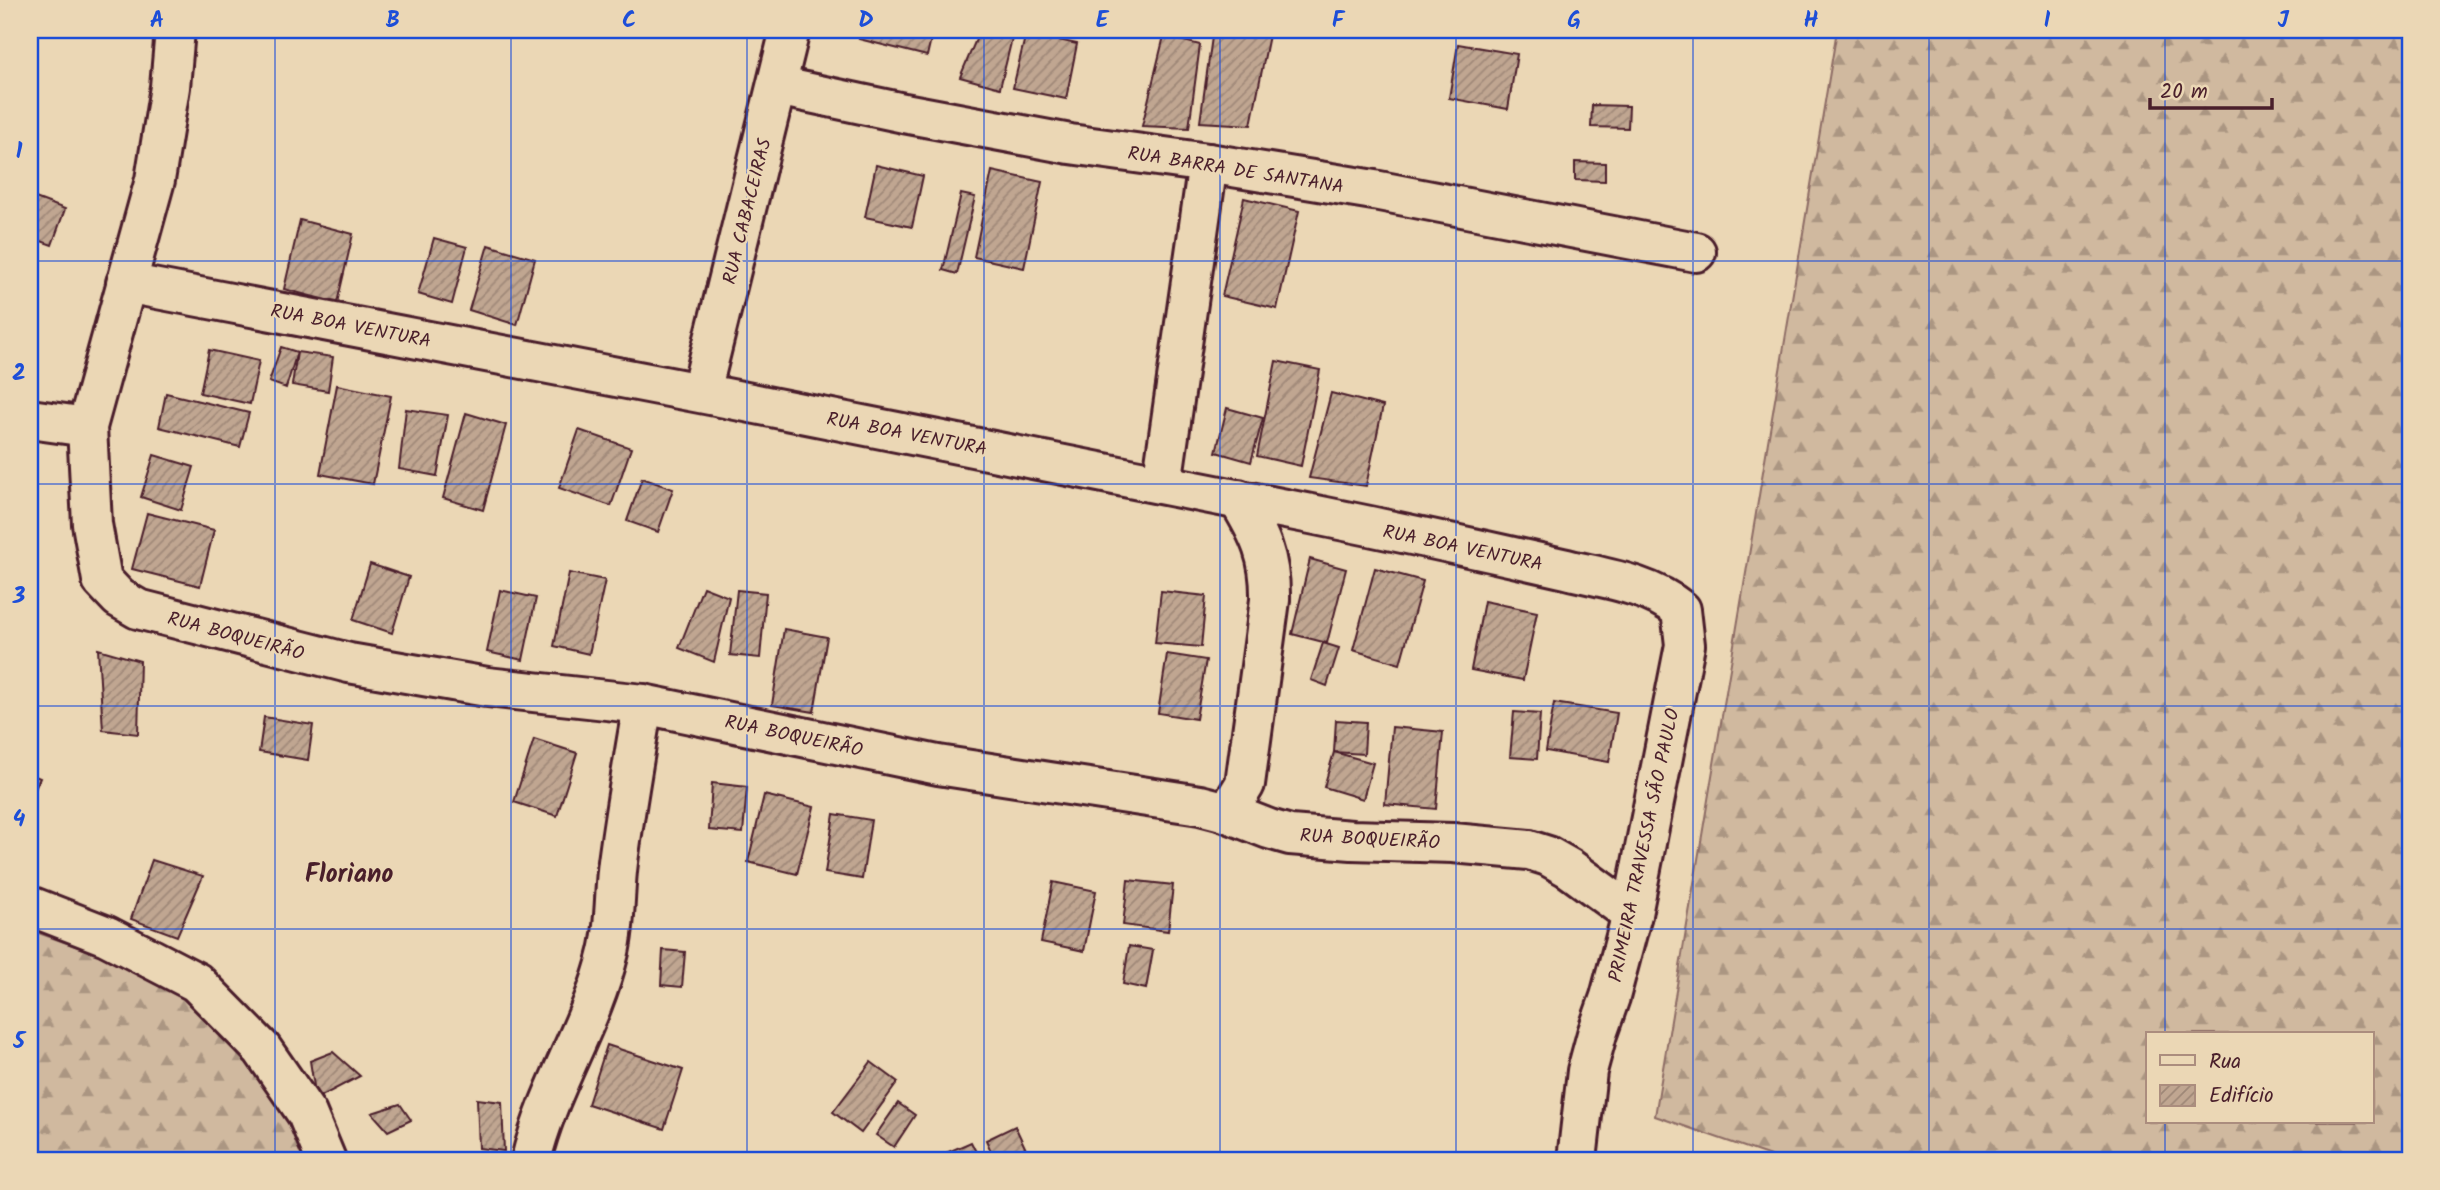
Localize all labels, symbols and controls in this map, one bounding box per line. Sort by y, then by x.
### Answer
text: A [150,3,164,39]
text: B [386,3,400,39]
text: C [622,3,636,39]
text: D [858,3,874,39]
text: E [1096,3,1110,39]
text: F [1332,3,1346,39]
text: G [1567,3,1581,39]
text: H [1804,3,1819,39]
text: I [2043,3,2051,39]
text: J [2277,3,2289,39]
scale bar [2150,66,2272,110]
text: 20 m [2160,76,2208,109]
text: 1 [16,134,23,170]
street label: RUA CABACEIRAS [715,135,781,288]
street label: RUA BARRA DE SANTANA [1126,139,1346,203]
street label: RUA BOA VENTURA [268,297,433,357]
text: 2 [12,356,26,392]
street label: RUA BOA VENTURA [824,405,989,465]
street label: RUA BOA VENTURA [1380,517,1545,581]
text: 3 [12,579,26,615]
street label: RUA BOQUEIRÃO [164,604,307,670]
street label: PRIMEIRA TRAVESSA SÃO PAULO [1601,705,1689,985]
street label: RUA BOQUEIRÃO [722,708,866,766]
text: 4 [13,802,26,838]
street label: RUA BOQUEIRÃO [1299,821,1441,859]
district label: Floriano [305,854,393,896]
text: 5 [12,1024,27,1060]
legend [2146,1032,2374,1124]
text: Rua [2209,1046,2241,1079]
text: Edifício [2209,1080,2274,1113]

